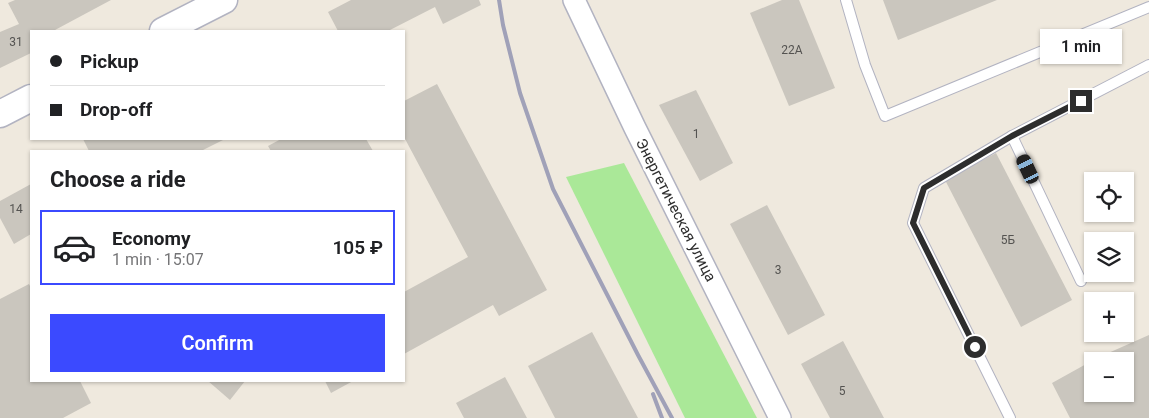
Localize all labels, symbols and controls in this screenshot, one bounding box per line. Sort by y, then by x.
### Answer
callout: 1 min [1040,28,1122,64]
house number: 31 [9,35,23,49]
text: 1 min [1061,37,1101,56]
house number: 22А [781,43,803,57]
text: Pickup [80,50,139,73]
route end [1070,90,1092,112]
text: Drop-off [80,98,152,121]
house number: 1 [693,127,699,141]
street label: Энергетическая улица [632,135,720,285]
car [1014,152,1041,186]
text: Choose a ride [50,167,186,192]
map controls [1084,172,1134,402]
button: locate [1084,172,1134,222]
house number: 14 [9,202,23,216]
icon: car [52,225,97,270]
text: Economy [112,227,191,250]
button: layers [1084,232,1134,282]
house number: 5Б [1001,233,1016,247]
text: 105 ₽ [332,236,383,259]
text: 1 min · 15:07 [112,250,204,269]
house number: 3 [775,263,781,277]
button: + [1084,292,1134,342]
button: Confirm [50,314,385,372]
route start [964,336,986,358]
button: − [1084,352,1134,402]
house number: 5 [839,384,846,398]

